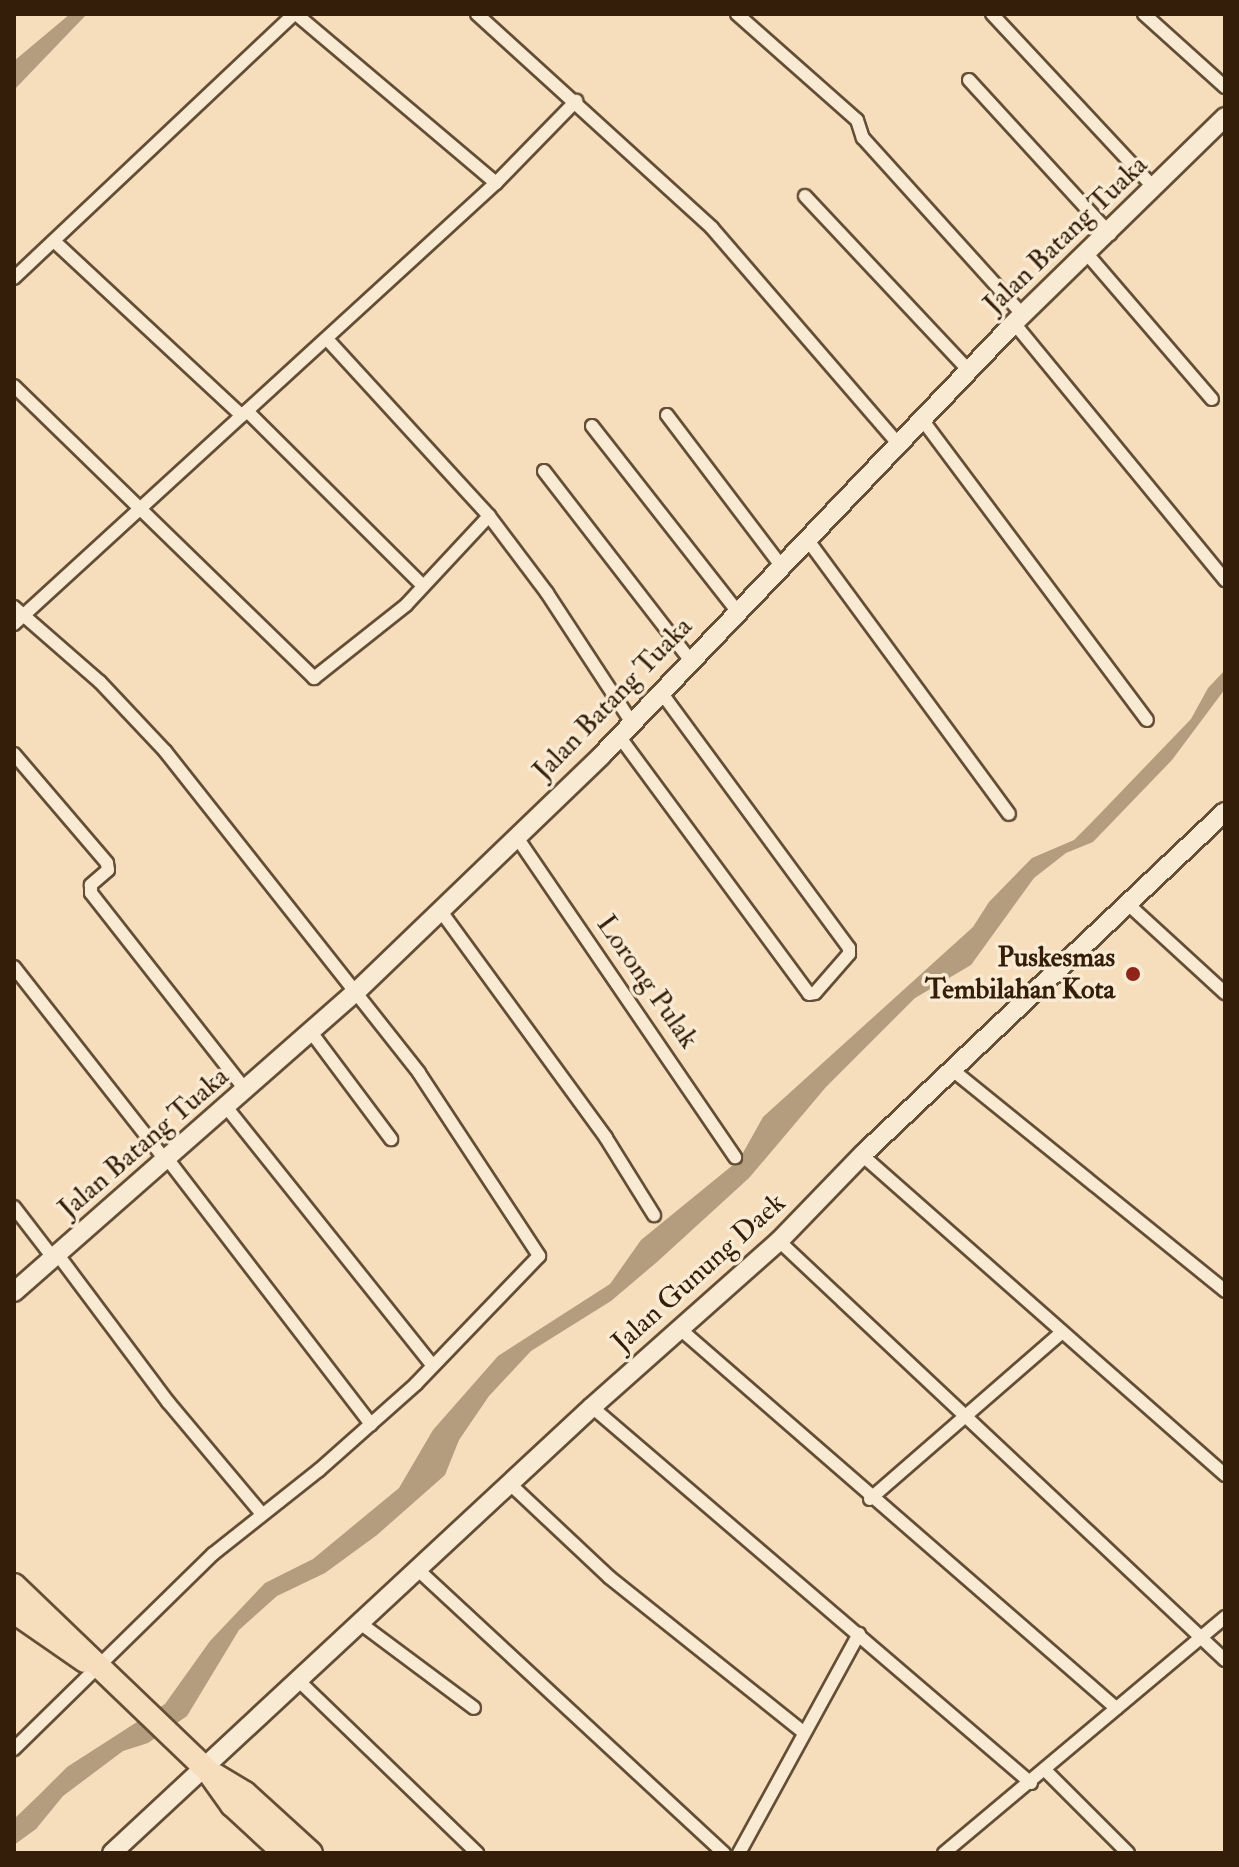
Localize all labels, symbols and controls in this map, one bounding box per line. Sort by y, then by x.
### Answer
street label: Jalan Batang Tuaka [977,148,1155,322]
street label: Jalan Batang Tuaka [526,610,700,788]
street label: Lorong Pulak [589,909,705,1055]
place label: Puskesmas Tembilahan Kota [925,941,1115,1007]
marker: Puskesmas Tembilahan Kota [1122,963,1144,985]
street label: Jalan Batang Tuaka [52,1060,236,1226]
street label: Jalan Gunung Daek [605,1186,793,1360]

